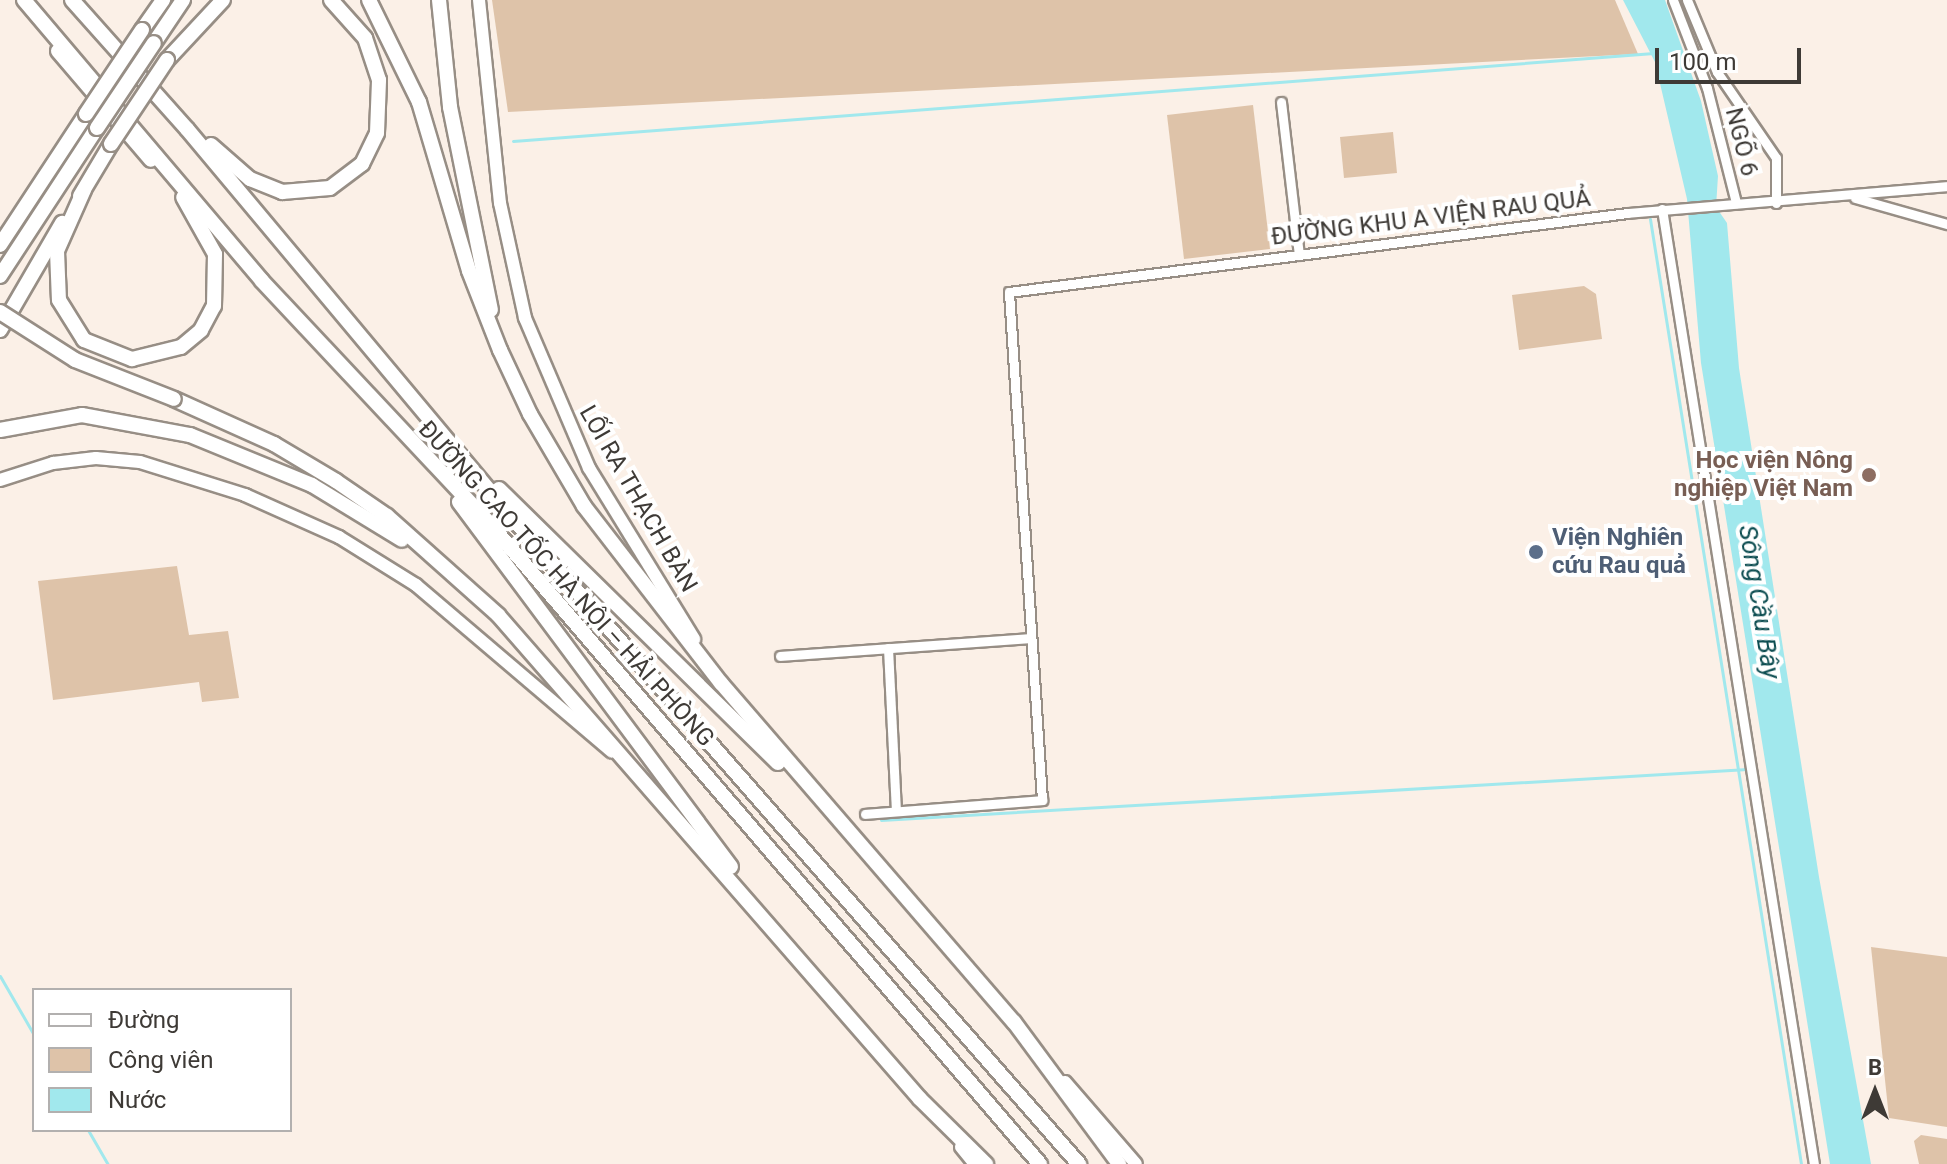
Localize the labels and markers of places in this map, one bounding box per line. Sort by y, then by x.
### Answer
place label: Học viện Nông nghiệp Việt Nam [1674,447,1853,503]
marker: Học viện Nông nghiệp Việt Nam [1860,466,1878,484]
place label: Viện Nghiên cứu Rau quả [1552,524,1686,580]
marker: Viện Nghiên cứu Rau quả [1527,543,1545,561]

